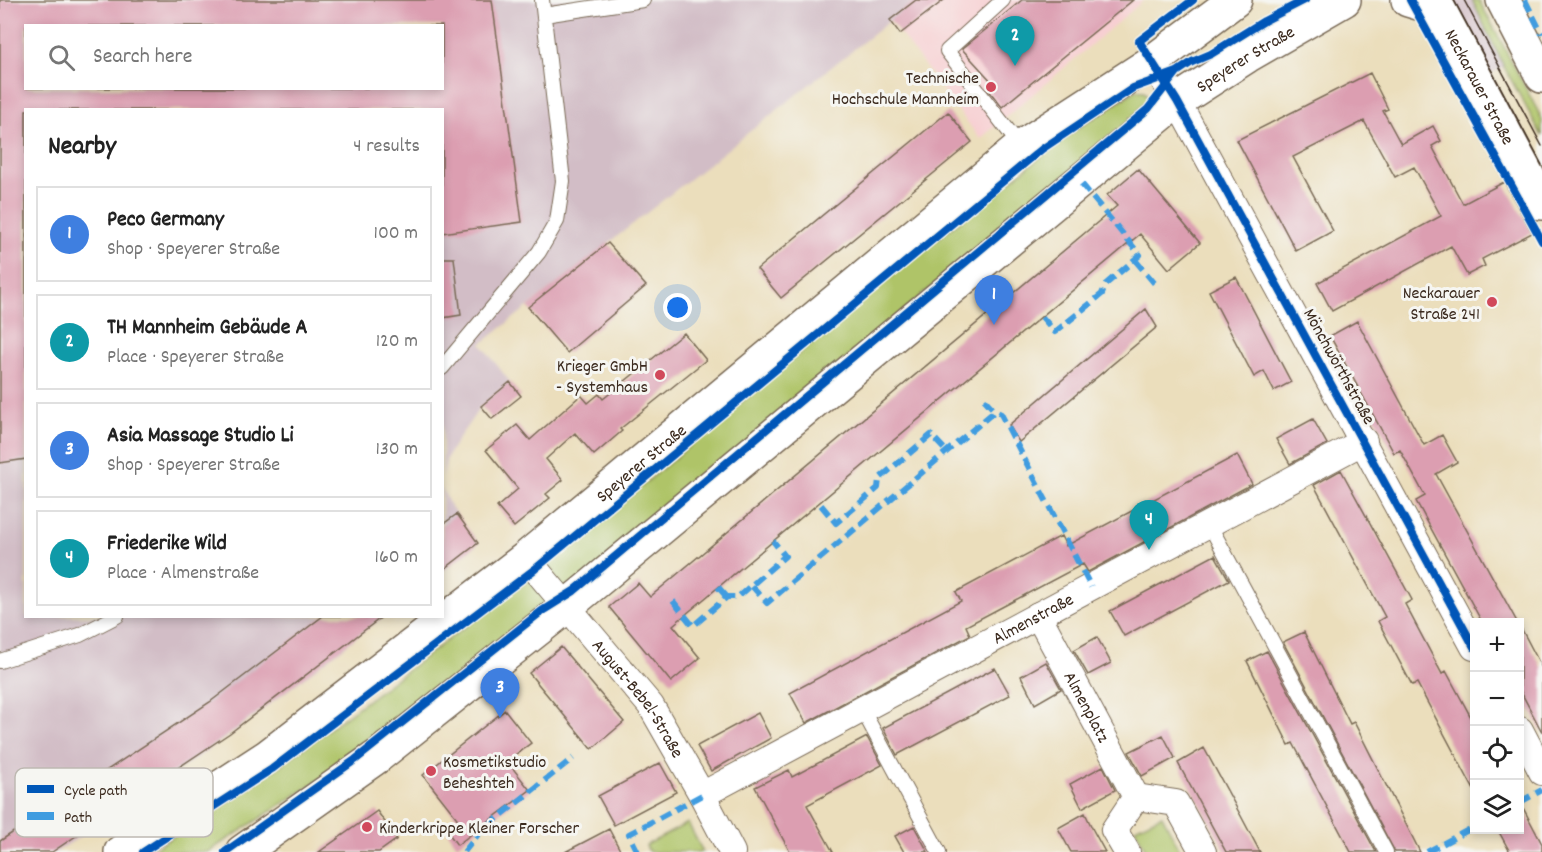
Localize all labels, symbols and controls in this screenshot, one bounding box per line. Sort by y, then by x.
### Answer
pin: 2 [996,16,1034,66]
street label: Speyerer Straße [1192,21,1300,100]
search box [24,24,444,90]
street label: Neckarauer Straße [1437,25,1519,150]
icon: search [45,41,78,74]
text: Search here [93,42,192,73]
place label: Technische Hochschule Mannheim [832,67,979,113]
marker: Technische Hochschule Mannheim [984,80,998,94]
text: Nearby [48,129,116,166]
text: 4 results [353,133,420,161]
text: Peco Germany [107,205,224,236]
text: 1 [67,220,72,248]
text: 100 m [374,220,418,248]
text: Shop · Speyerer Straße [107,236,280,264]
pin: 1 [974,276,1014,325]
place label: Neckarauer Straße 241 [1403,282,1480,328]
your location [663,293,692,322]
marker: Neckarauer Straße 241 [1485,295,1499,309]
street label: Mönchwörthstraße [1296,305,1380,430]
text: TH Mannheim Gebäude A [107,313,307,344]
text: 2 [65,328,74,356]
text: 120 m [376,328,418,356]
text: Place · Speyerer Straße [107,344,284,372]
place label: Krieger GmbH - Systemhaus [556,355,648,401]
marker: Krieger GmbH - Systemhaus [653,368,667,382]
street label: Speyerer Straße [592,419,693,510]
text: Asia Massage Studio Li [107,421,294,452]
text: 3 [65,436,74,464]
text: 130 m [376,436,418,464]
text: Shop · Speyerer Straße [107,452,280,480]
pin: 4 [1130,500,1168,550]
text: Friederike Wild [107,529,227,560]
text: 4 [65,544,74,572]
text: 160 m [375,544,418,572]
text: Place · Almenstraße [107,560,259,588]
street label: Almenstraße [989,588,1079,652]
map controls [1470,618,1524,834]
button: + [1470,618,1524,672]
street label: August-Bebel-Straße [585,635,688,763]
pin: 3 [480,668,520,718]
street label: Almenplatz [1056,668,1115,748]
button: − [1470,672,1524,726]
button: locate [1470,726,1524,780]
place label: Kosmetikstudio Beheshteh [443,751,546,797]
marker: Kosmetikstudio Beheshteh [424,764,438,778]
legend [15,768,213,837]
text: Cycle path [64,780,127,803]
button: layers [1470,780,1524,834]
text: Path [64,807,92,830]
place label: Kinderkrippe Kleiner Forscher [379,817,579,842]
marker: Kinderkrippe Kleiner Forscher [360,820,374,834]

